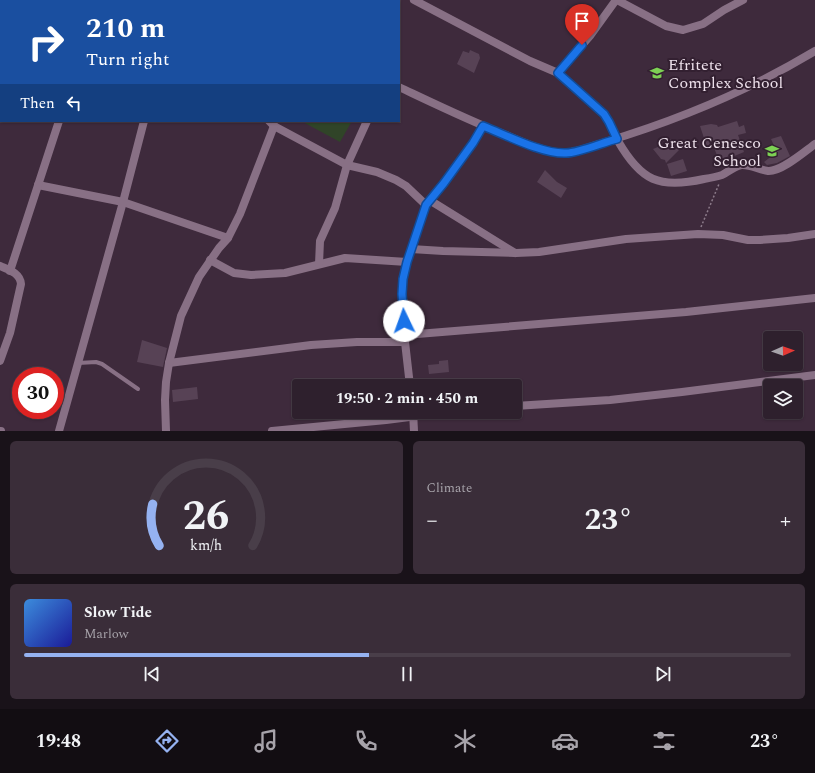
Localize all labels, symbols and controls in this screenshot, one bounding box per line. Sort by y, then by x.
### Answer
pin [565,4,599,45]
text: 210 m [86,7,165,50]
icon: arrive [571,10,593,32]
icon: right [20,16,72,68]
text: Turn right [86,46,169,73]
place label: Efritete Complex School [668,53,783,95]
school or university icon: Efritete Complex School [649,65,665,81]
text: Then [20,92,55,115]
icon: left [63,92,85,114]
place label: Great Cenesco School [657,131,761,173]
school or university icon: Great Cenesco School [764,143,780,159]
position arrow [383,300,425,342]
north arrow [763,331,803,371]
map controls [763,331,803,419]
speed limit sign: 30 [12,367,64,419]
button: layers [763,379,803,419]
text: 19:50 · 2 min · 450 m [336,387,478,410]
text: Climate [427,478,472,498]
text: 26 [183,484,230,547]
text: 23° [584,497,633,543]
text: − [427,504,438,537]
text: + [780,504,791,537]
text: km/h [190,534,222,556]
text: Slow Tide [84,601,152,624]
text: Marlow [84,624,129,644]
icon: previous [141,663,163,685]
icon: pause [396,663,418,685]
icon: next [652,663,674,685]
icon: directions [153,727,181,755]
icon: music [252,727,280,755]
icon: phone [352,727,380,755]
icon: climate [451,727,479,755]
icon: car [551,727,579,755]
icon: filters [650,727,678,755]
text: 19:48 [36,728,81,755]
text: 23° [750,728,779,755]

